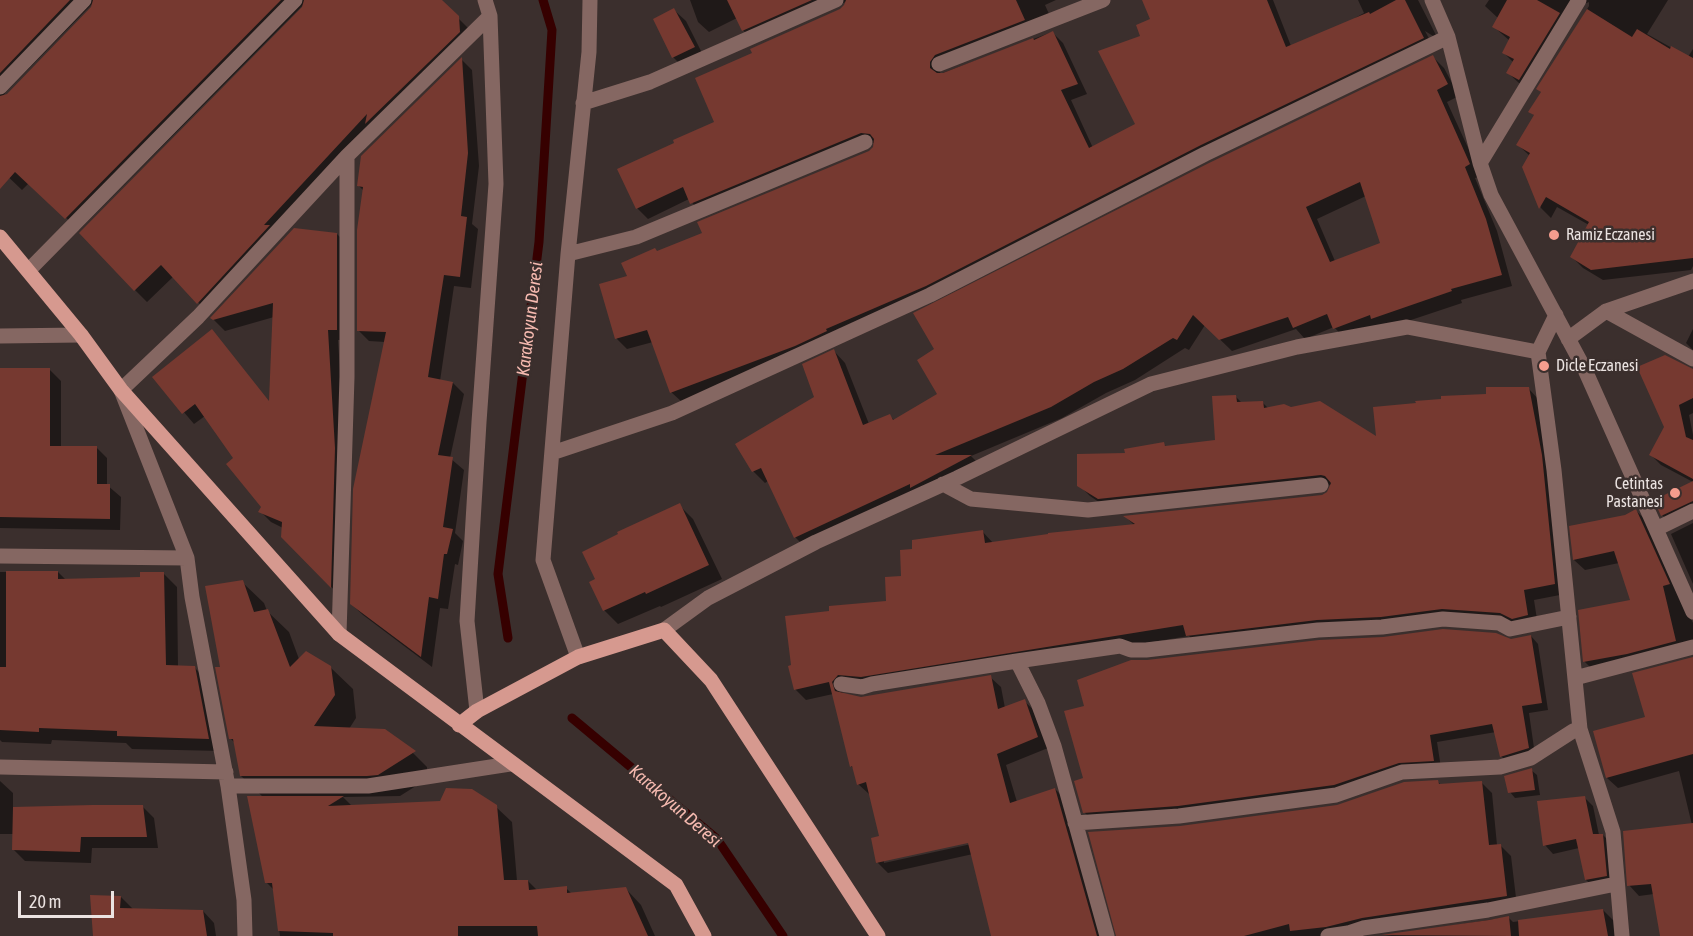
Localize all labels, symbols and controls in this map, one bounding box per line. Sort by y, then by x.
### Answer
place label: Ramiz Eczanesi [1566,225,1655,245]
marker: Ramiz Eczanesi [1547,228,1561,242]
water label: Karakoyun Deresi [512,261,548,377]
place label: Dicle Eczanesi [1556,356,1638,376]
marker: Dicle Eczanesi [1537,359,1551,373]
place label: Cetintas Pastanesi [1606,474,1663,512]
marker: Cetintas Pastanesi [1668,486,1682,500]
water label: Karakoyun Deresi [625,760,725,852]
scale bar [21,879,117,917]
text: 20 m [29,891,61,912]

